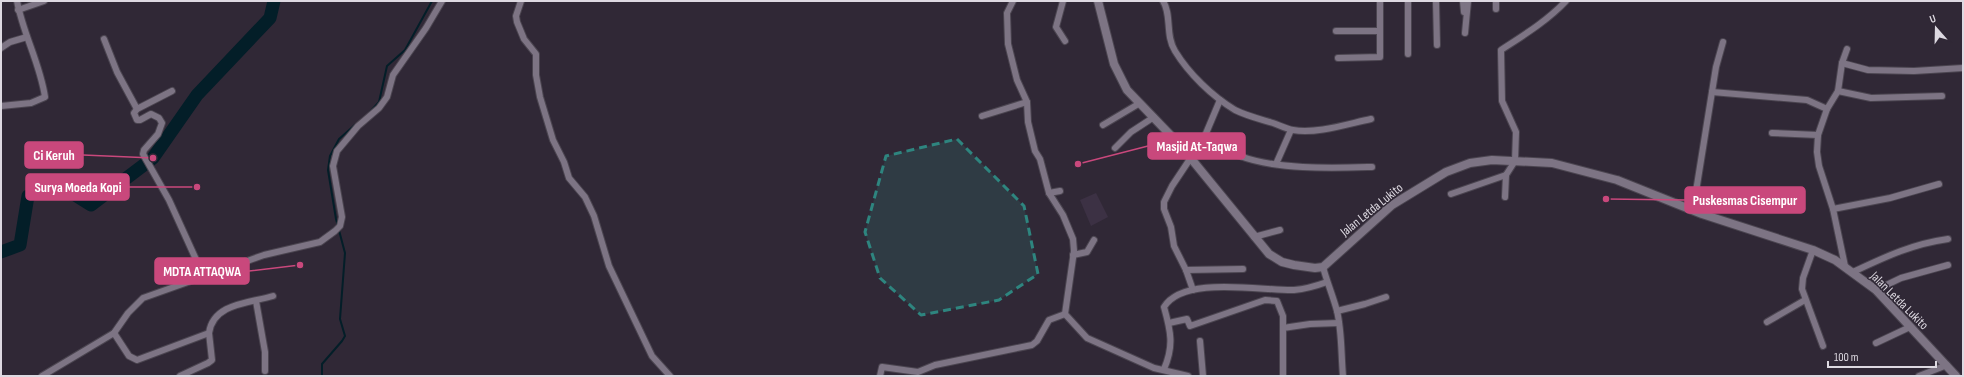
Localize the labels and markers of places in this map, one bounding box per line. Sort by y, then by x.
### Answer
callout: Masjid At-Taqwa [1148,133,1245,159]
callout: Ci Keruh [25,142,83,168]
callout: Surya Moeda Kopi [26,174,129,200]
callout: Puskesmas Cisempur [1685,187,1805,213]
callout: MDTA ATTAQWA [155,258,249,284]

